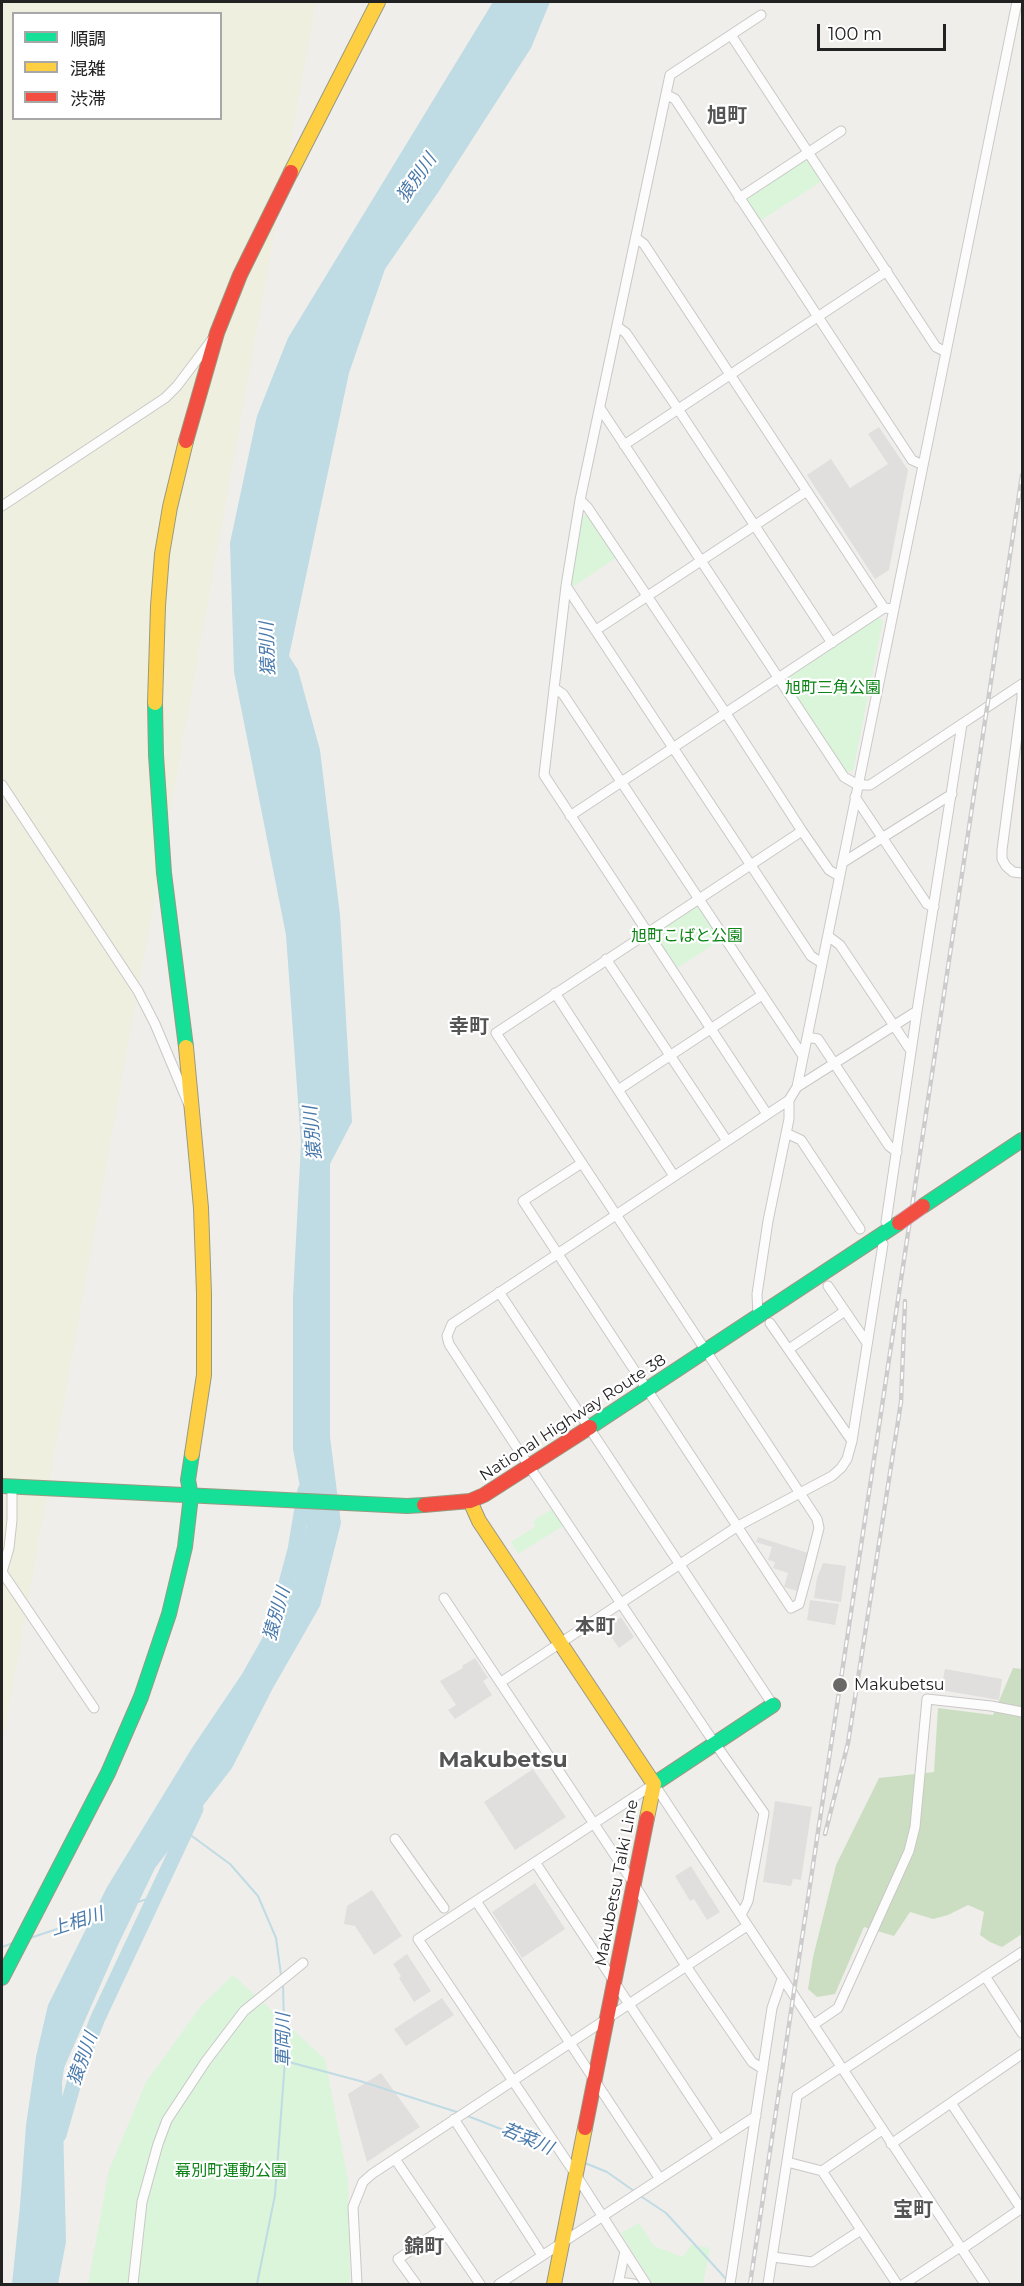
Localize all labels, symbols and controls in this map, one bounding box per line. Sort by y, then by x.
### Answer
legend [12,12,222,120]
scale bar [820,12,949,50]
text: 100 m [828,23,882,45]
text: 順調 [70,28,106,50]
text: 混雑 [70,58,106,80]
text: 渋滞 [70,88,106,110]
district label: 旭町 [707,104,747,128]
water label: 猿別川 [393,150,441,206]
water label: 猿別川 [256,622,280,676]
park label: 旭町三角公園 [785,678,881,698]
park label: 旭町こばと公園 [631,926,743,946]
district label: 幸町 [449,1015,489,1039]
water label: 猿別川 [300,1105,326,1161]
street label: National Highway Route 38 [476,1350,670,1486]
water label: 猿別川 [259,1585,295,1643]
district label: 本町 [575,1615,615,1639]
place label: Makubetsu [854,1675,944,1695]
marker: Makubetsu [831,1676,849,1694]
district label: Makubetsu [438,1748,568,1774]
street label: Makubetsu Taiki Line [591,1798,643,1968]
water label: 上相川 [48,1903,106,1941]
water label: 軍岡川 [273,2013,295,2067]
water label: 猿別川 [64,2030,102,2088]
water label: 若菜川 [498,2119,556,2159]
park label: 幕別町運動公園 [175,2161,287,2181]
district label: 宝町 [893,2198,933,2222]
district label: 錦町 [404,2235,444,2259]

